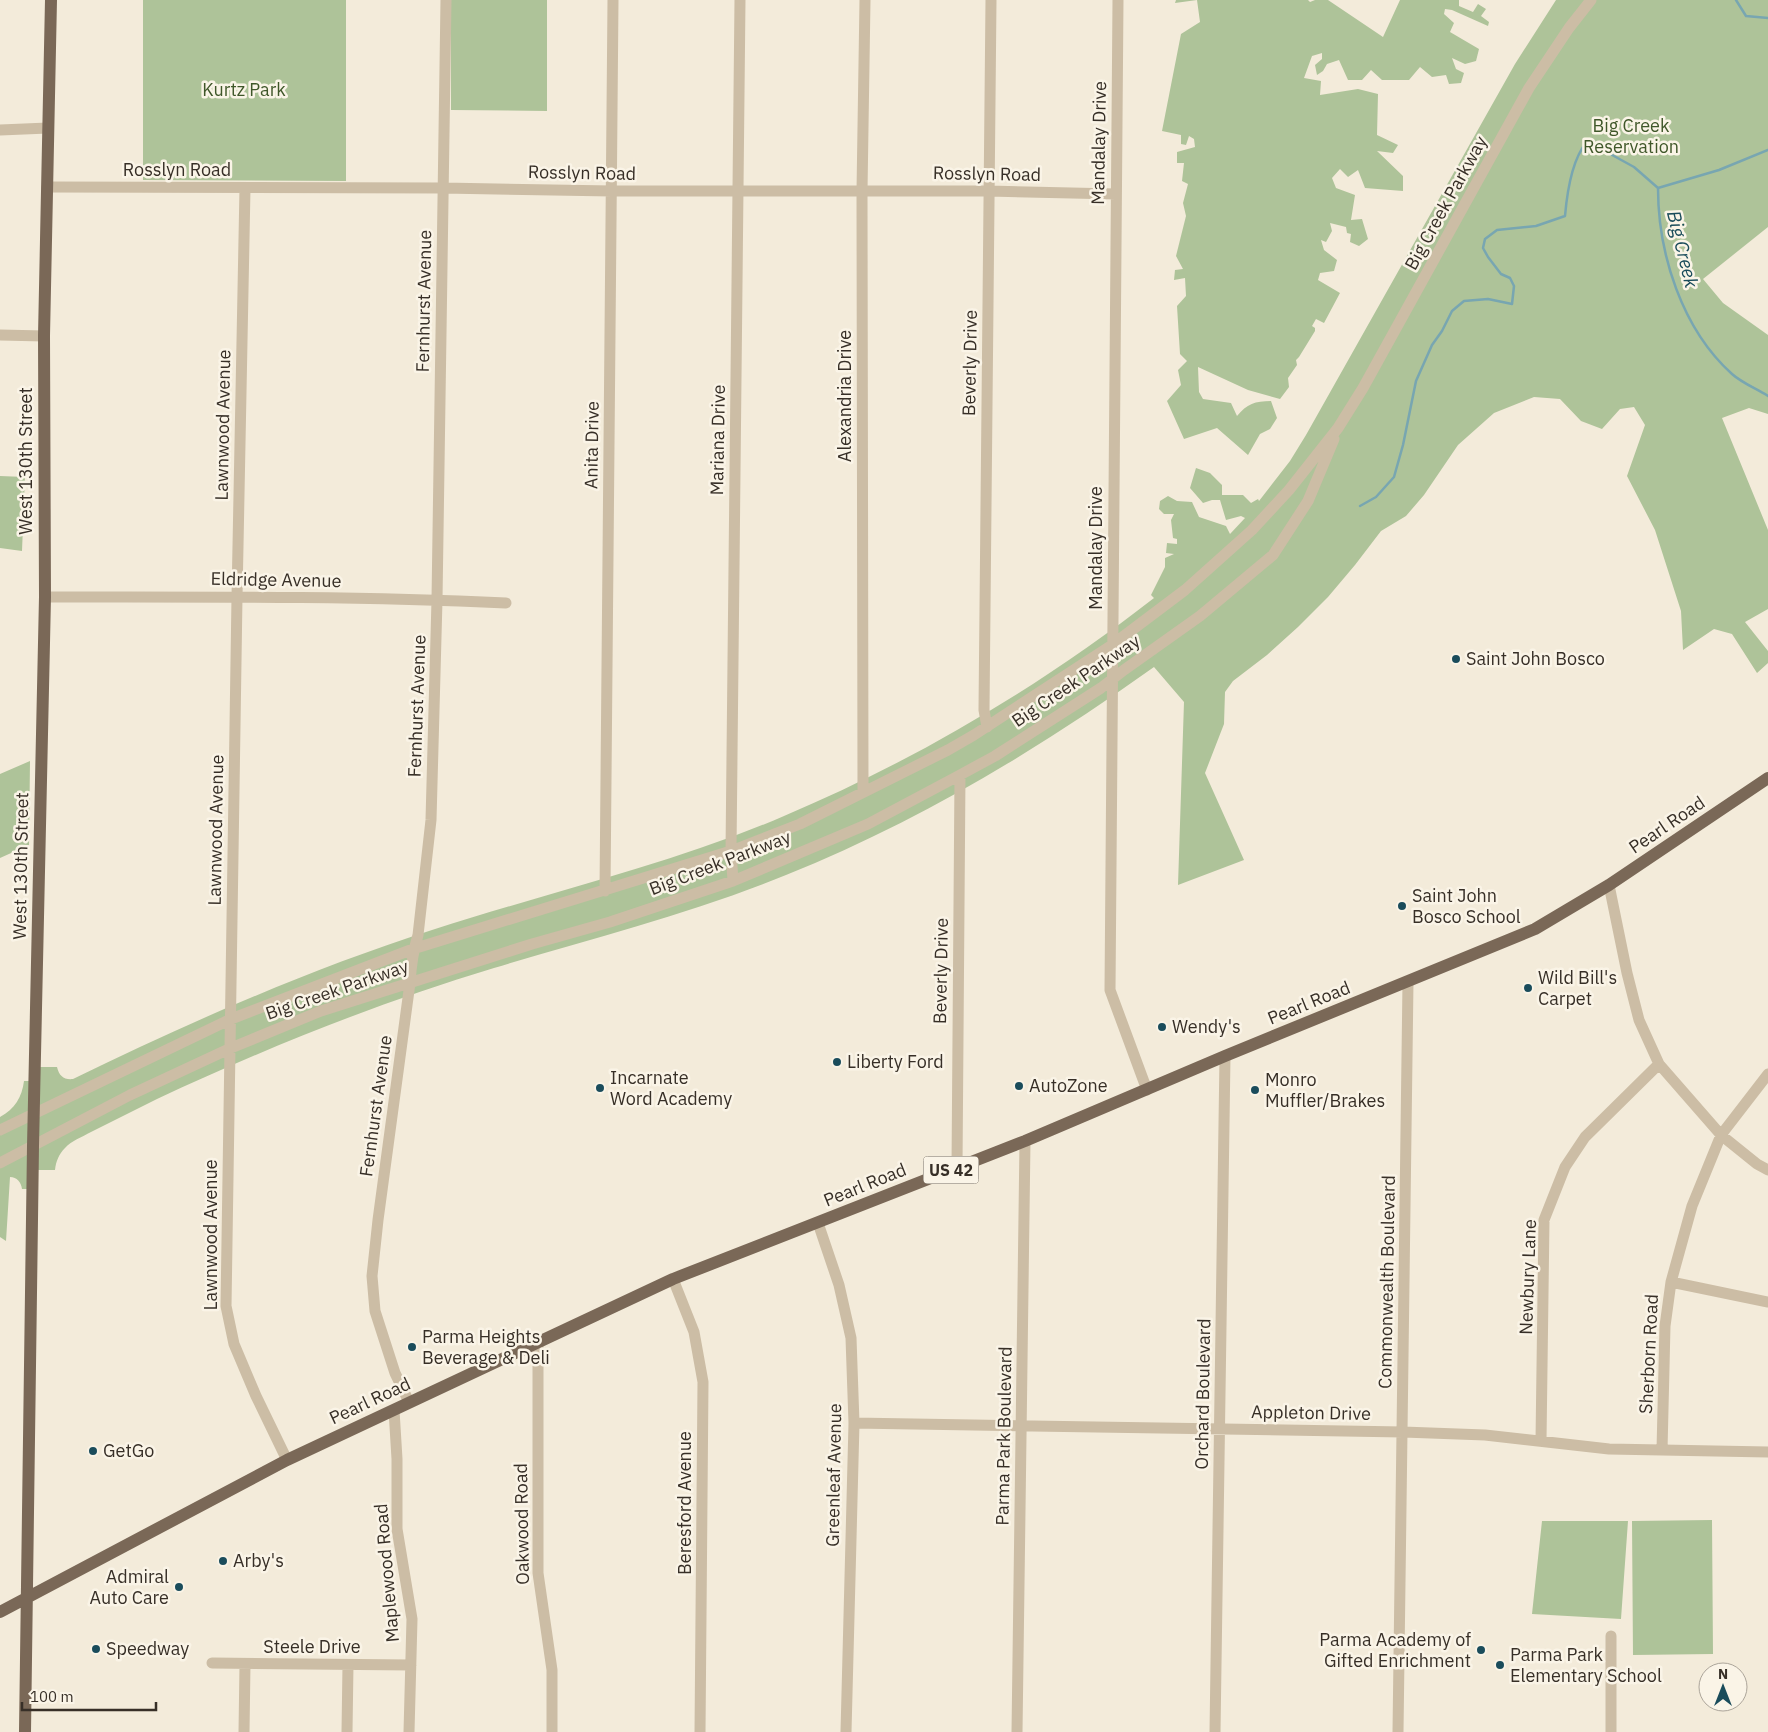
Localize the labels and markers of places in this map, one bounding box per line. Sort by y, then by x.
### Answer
place label: Saint John Bosco [1466,647,1605,670]
marker: Saint John Bosco [1450,653,1462,665]
place label: Saint John Bosco School [1412,884,1521,928]
marker: Saint John Bosco School [1396,900,1408,912]
place label: Wild Bill's Carpet [1538,966,1617,1010]
marker: Wild Bill's Carpet [1522,982,1534,994]
place label: Wendy's [1172,1015,1241,1038]
marker: Wendy's [1156,1021,1168,1033]
place label: Liberty Ford [847,1050,944,1073]
marker: Liberty Ford [831,1056,843,1068]
place label: Incarnate Word Academy [610,1066,732,1110]
place label: Monro Muffler/Brakes [1265,1068,1385,1112]
place label: AutoZone [1029,1074,1108,1097]
marker: AutoZone [1013,1080,1025,1092]
marker: Incarnate Word Academy [594,1082,606,1094]
marker: Monro Muffler/Brakes [1249,1084,1261,1096]
place label: Parma Heights Beverage & Deli [422,1325,550,1369]
marker: Parma Heights Beverage & Deli [406,1341,418,1353]
place label: GetGo [103,1439,154,1462]
marker: GetGo [87,1445,99,1457]
place label: Arby's [233,1549,284,1572]
marker: Arby's [217,1555,229,1567]
place label: Admiral Auto Care [89,1565,169,1609]
marker: Admiral Auto Care [173,1581,185,1593]
place label: Parma Academy of Gifted Enrichment [1319,1628,1471,1672]
place label: Speedway [106,1637,189,1660]
marker: Speedway [90,1643,102,1655]
place label: Parma Park Elementary School [1510,1643,1662,1687]
marker: Parma Academy of Gifted Enrichment [1475,1644,1487,1656]
marker: Parma Park Elementary School [1494,1659,1506,1671]

